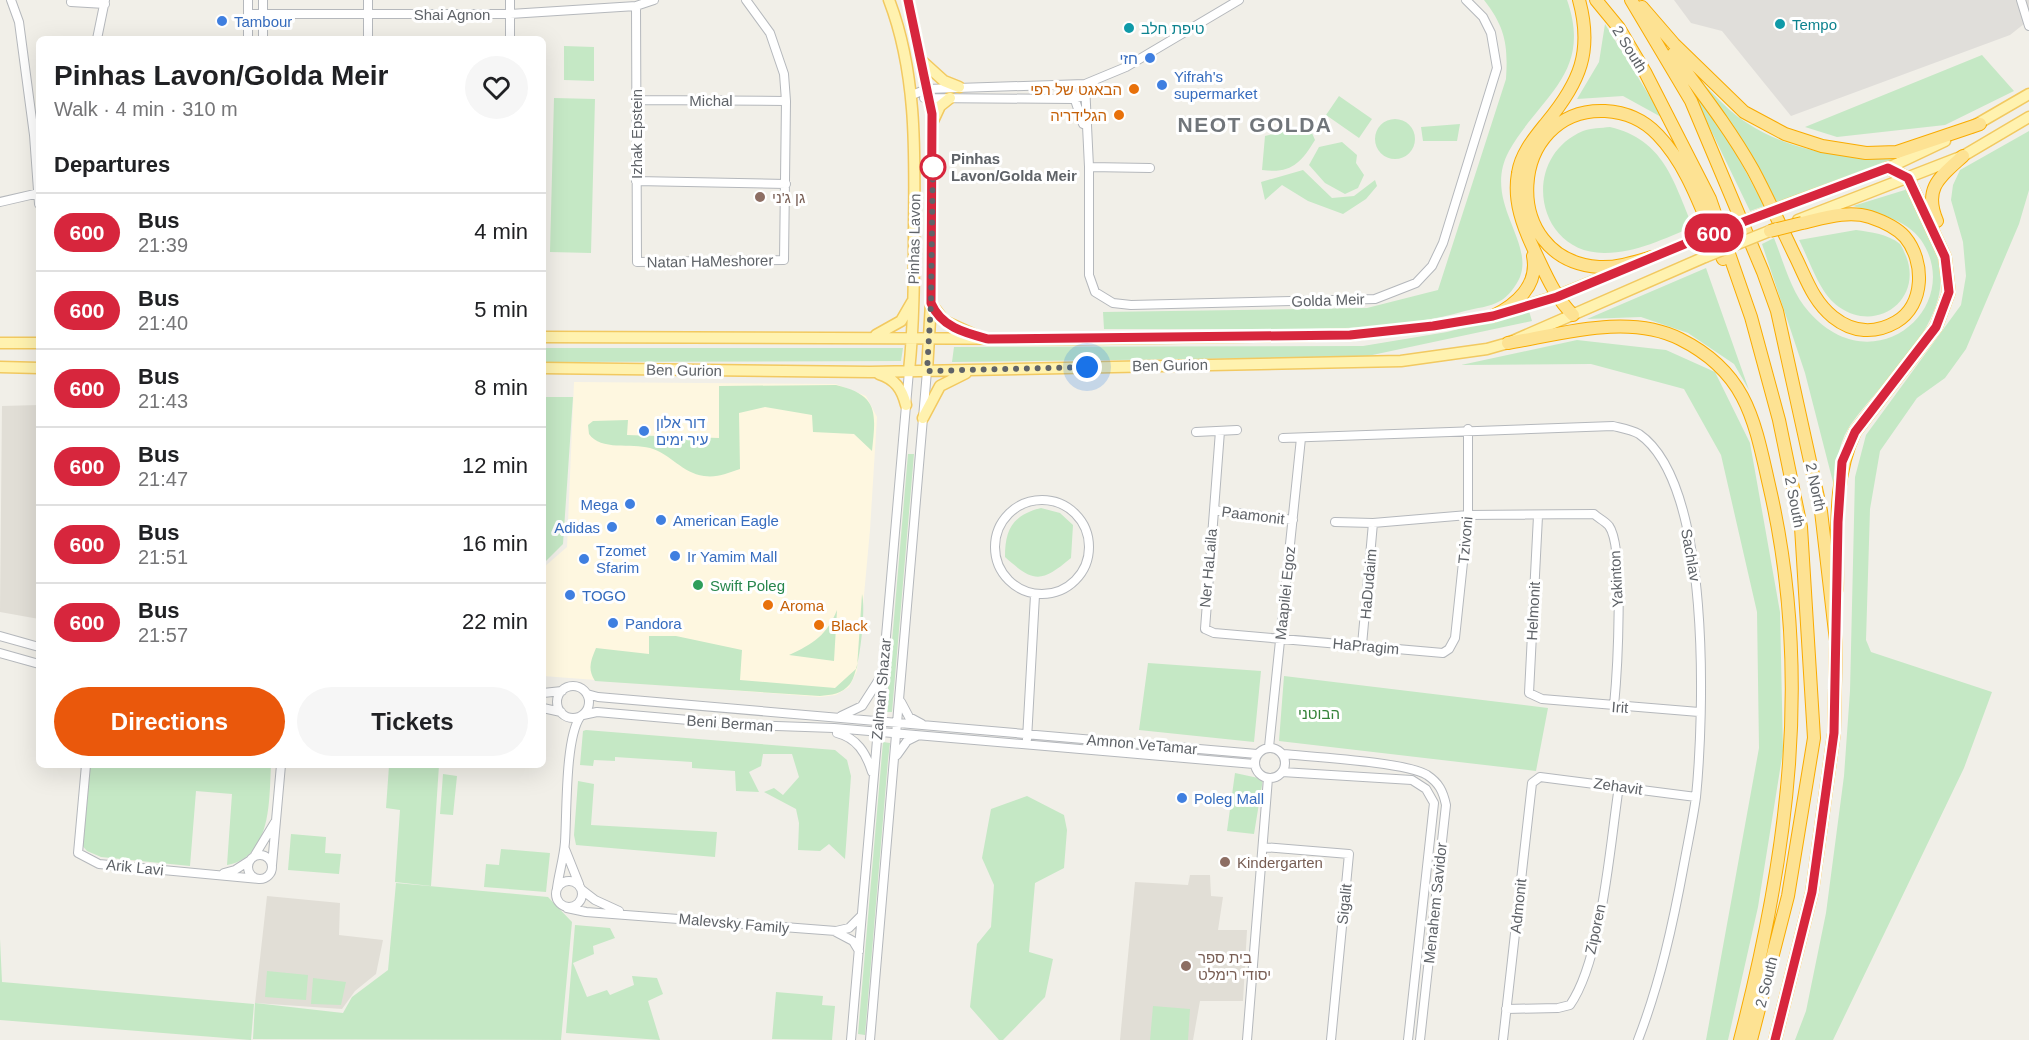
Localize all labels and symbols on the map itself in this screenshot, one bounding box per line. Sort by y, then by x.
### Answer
street label: Shai Agnon [414,6,490,23]
place label: Tambour [234,13,292,30]
marker: Tambour [215,14,229,28]
place label: Tempo [1792,16,1837,33]
marker: Tempo [1773,17,1787,31]
place label: טיפת חלב [1141,20,1205,37]
marker: טיפת חלב [1122,21,1136,35]
street label: 2 South [1609,23,1651,75]
place label: חזי [1119,50,1138,67]
marker: חזי [1143,51,1157,65]
place label: Yifrah's supermarket [1174,68,1258,102]
marker: Yifrah's supermarket [1155,78,1169,92]
place label: הבאגט של רפי [1030,81,1122,98]
marker: הבאגט של רפי [1127,82,1141,96]
street label: Izhak Epstein [628,89,645,179]
street label: Michal [689,92,733,109]
place label: הגלידריה [1050,107,1107,124]
marker: הגלידריה [1112,108,1126,122]
district label: NEOT GOLDA [1178,113,1333,136]
place label: Pinhas Lavon/Golda Meir [951,150,1077,184]
marker: Pinhas Lavon/Golda Meir [920,154,946,180]
place label: גן ג'ני [772,189,805,206]
marker: גן ג'ני [753,190,767,204]
street label: Pinhas Lavon [905,193,923,285]
line badge: 600 [1680,214,1748,252]
street label: Natan HaMeshorer [646,251,774,271]
street label: Golda Meir [1291,290,1365,310]
your location [1072,352,1102,382]
street label: Ben Gurion [1132,356,1208,374]
street label: Ben Gurion [646,361,722,379]
place label: דור אלון עיר ימים [656,414,708,448]
marker: דור אלון עיר ימים [637,424,651,438]
street label: 2 North [1803,461,1829,513]
street label: 2 South [1782,475,1808,529]
place label: Mega [580,496,619,513]
marker: Mega [623,497,637,511]
street label: Paamonit [1221,503,1286,527]
place label: American Eagle [673,512,779,529]
marker: American Eagle [654,513,668,527]
street label: Tzivoni [1454,516,1476,564]
place label: Adidas [554,519,600,536]
marker: Adidas [605,520,619,534]
street label: Ner HaLaila [1196,527,1220,608]
street label: Sachlav [1678,527,1704,583]
place label: Tzomet Sfarim [596,542,647,576]
street label: Maapilei Egoz [1272,545,1298,641]
place label: Ir Yamim Mall [687,548,777,565]
street label: HaDudaim [1356,548,1380,620]
marker: Ir Yamim Mall [668,549,682,563]
street label: Yakinton [1606,550,1626,608]
marker: Tzomet Sfarim [577,552,591,566]
place label: Swift Poleg [710,577,785,594]
marker: Swift Poleg [691,578,705,592]
street label: Helmonit [1523,580,1543,641]
place label: TOGO [582,587,626,604]
marker: TOGO [563,588,577,602]
place label: Aroma [780,597,825,614]
marker: Aroma [761,598,775,612]
place label: Pandora [625,615,682,632]
marker: Pandora [606,616,620,630]
place label: Black [831,617,868,634]
marker: Black [812,618,826,632]
street label: HaPragim [1332,635,1400,657]
street label: Zalman Shazar [868,638,894,740]
street label: Irit [1611,698,1630,716]
park label: הבוטני [1298,705,1340,722]
street label: Beni Berman [686,711,774,735]
street label: Amnon VeTamar [1086,731,1198,757]
street label: Zehavit [1592,774,1644,798]
place label: Poleg Mall [1194,790,1264,807]
marker: Poleg Mall [1175,791,1189,805]
street label: Menahem Savidor [1420,842,1450,964]
place label: Kindergarten [1237,854,1323,871]
marker: Kindergarten [1218,855,1232,869]
street label: Arik Lavi [106,856,164,878]
street label: Admonit [1507,877,1529,934]
street label: Sigalit [1333,882,1355,925]
street label: Ziporen [1581,902,1609,956]
street label: Malevsky Family [678,910,790,936]
place label: בית ספר יסודי רימלט [1198,949,1271,983]
street label: 2 South [1751,955,1781,1009]
marker: בית ספר יסודי רימלט [1179,959,1193,973]

